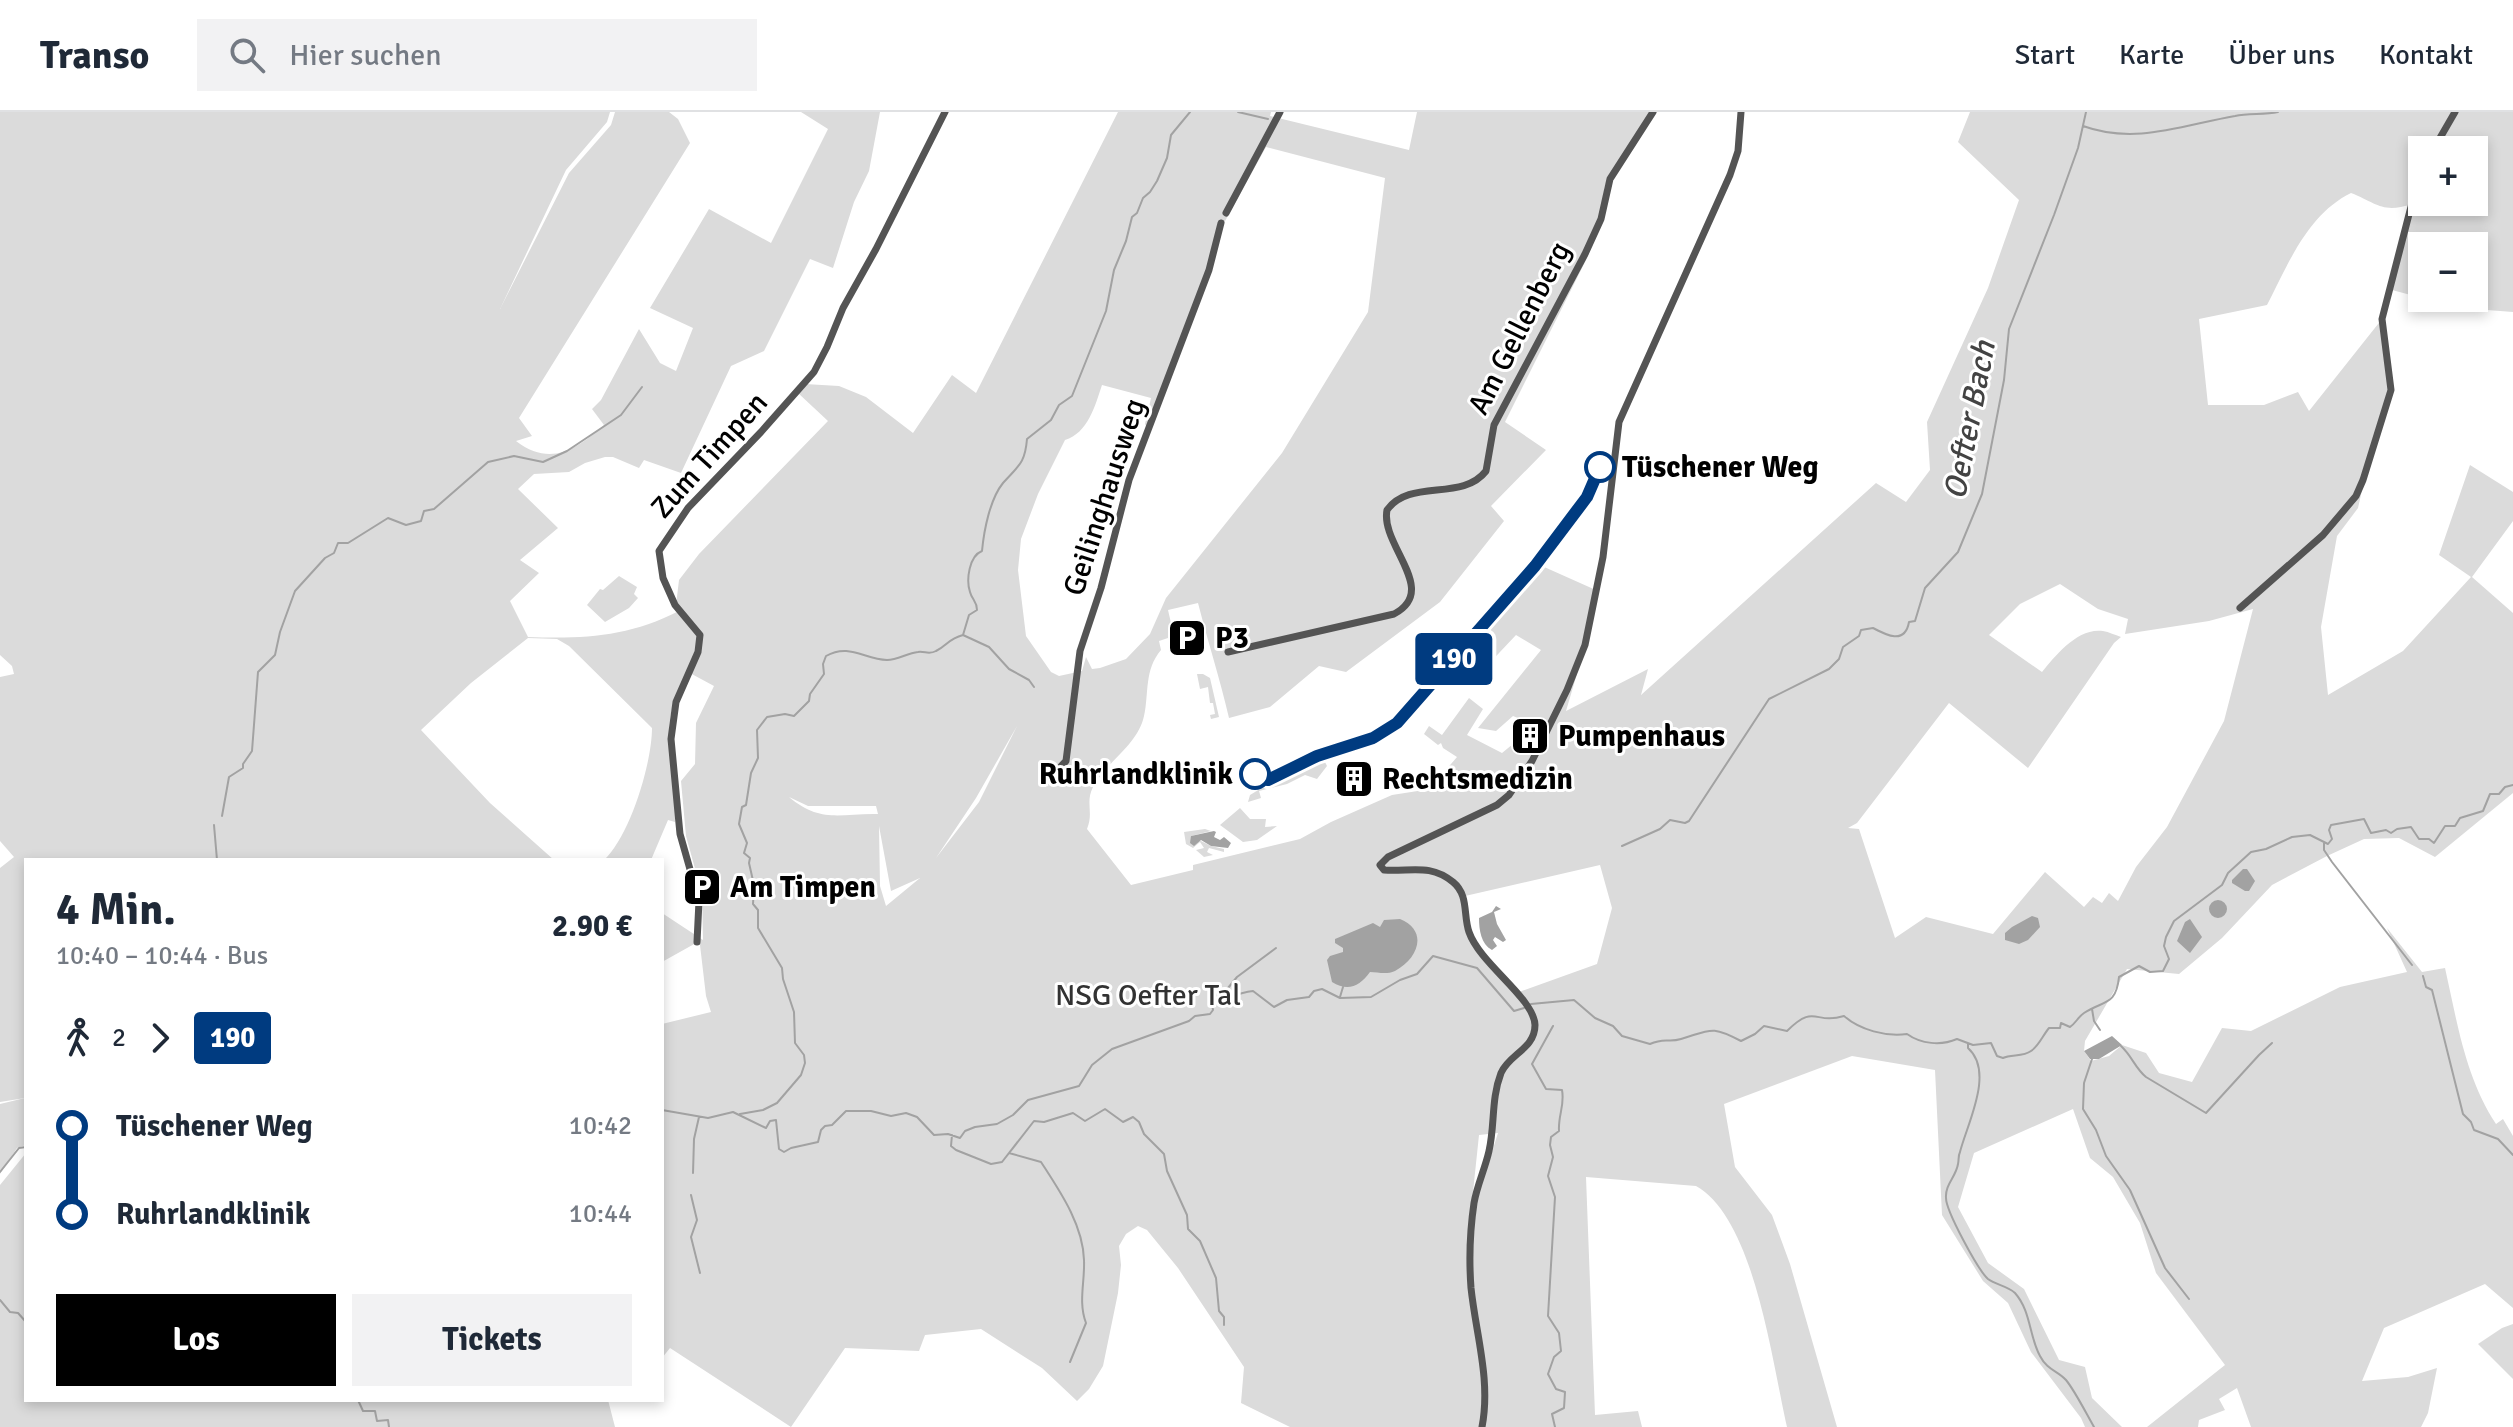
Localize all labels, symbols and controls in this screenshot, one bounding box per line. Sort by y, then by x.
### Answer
search box [197,19,757,91]
text: Transo [40,32,149,79]
icon: search [225,33,269,77]
text: Hier suchen [289,37,442,74]
text: Start [2015,38,2075,72]
text: Karte [2119,38,2184,72]
text: Über uns [2228,38,2335,72]
text: Kontakt [2379,38,2473,72]
map controls [2408,136,2488,312]
button: + [2408,136,2488,216]
button: − [2408,232,2488,312]
street label: Am Gellenberg [1460,236,1579,421]
water label: Oefter Bach [1935,336,2004,503]
street label: Zum Timpen [643,385,776,526]
street label: Geilinghausweg [1055,394,1154,600]
place label: Tüschener Weg [1622,449,1818,486]
marker: Tüschener Weg [1585,452,1615,482]
parking icon: P3 [1166,617,1208,659]
place label: P3 [1215,620,1249,657]
line badge: 190 [1408,633,1500,685]
text: 190 [1431,642,1477,676]
building icon: Pumpenhaus [1509,715,1551,757]
place label: Pumpenhaus [1558,718,1725,755]
place label: Ruhrlandklinik [1039,756,1233,793]
building icon: Rechtsmedizin [1333,758,1375,800]
marker: Ruhrlandklinik [1240,759,1270,789]
place label: Rechtsmedizin [1382,761,1573,798]
parking icon: Am Timpen [681,866,723,908]
place label: Am Timpen [730,869,876,906]
text: 4 Min. [56,883,176,937]
text: 2.90 € [552,908,632,945]
text: 10:40 – 10:44 · Bus [56,940,268,972]
park label: NSG Oefter Tal [1055,977,1241,1014]
icon: walk [56,1016,100,1060]
icon: forward [138,1016,182,1060]
text: 190 [210,1021,255,1055]
text: 2 [112,1022,126,1054]
text: Tüschener Weg [116,1108,312,1145]
text: 10:42 [569,1110,632,1142]
text: Ruhrlandklinik [116,1196,310,1233]
text: 10:44 [569,1198,632,1230]
button: Los [56,1294,336,1386]
button: Tickets [352,1294,632,1386]

